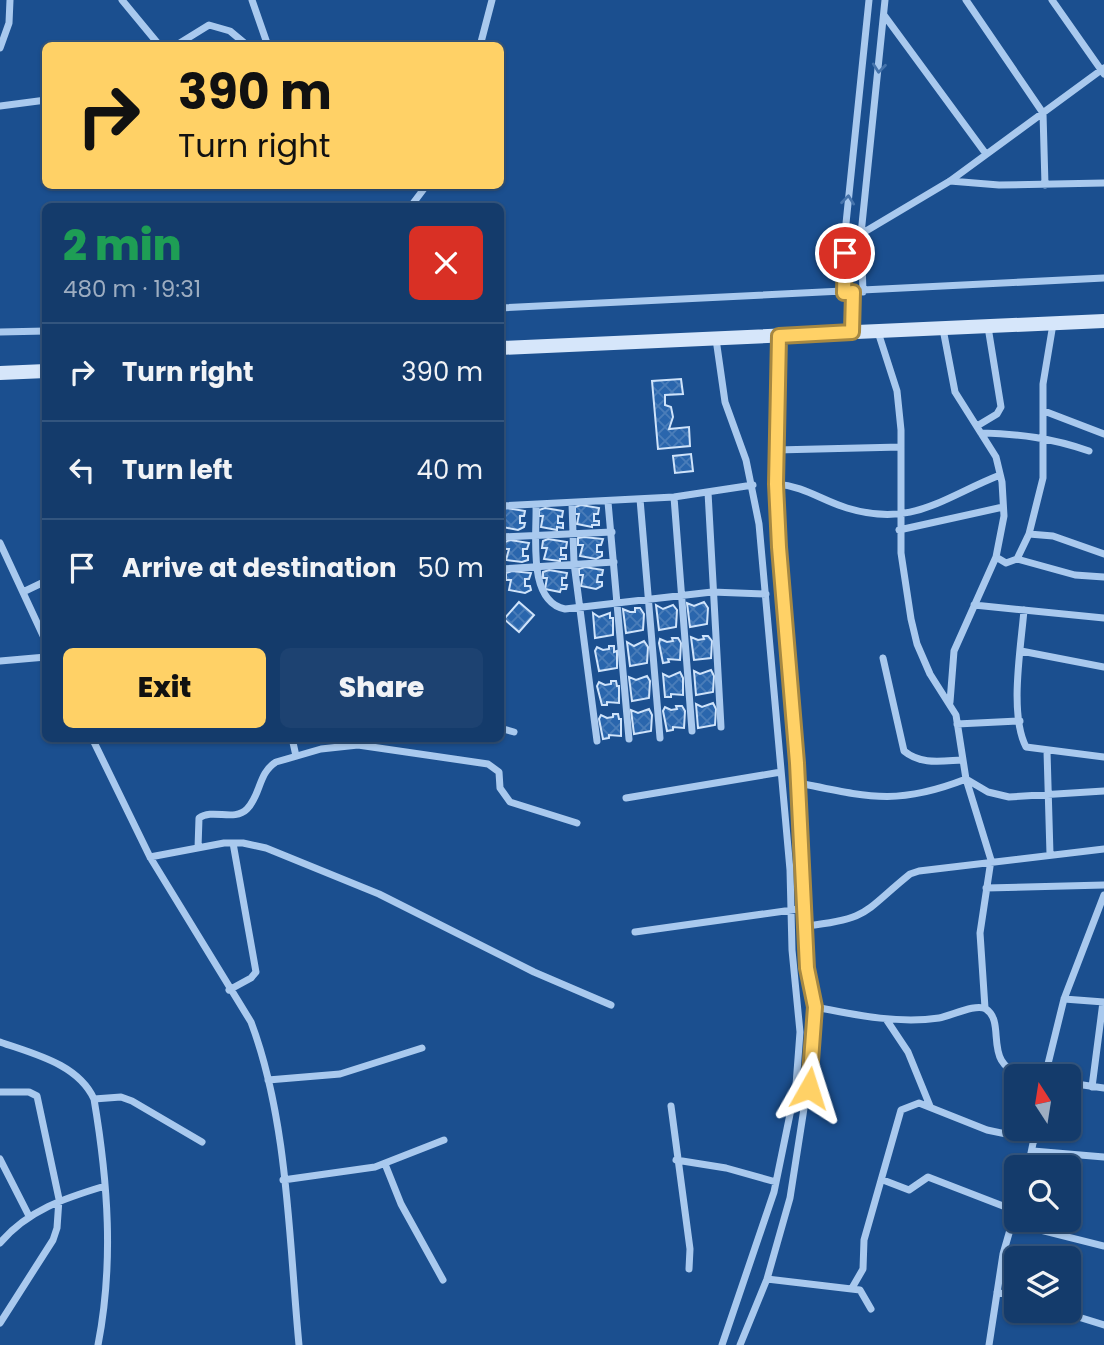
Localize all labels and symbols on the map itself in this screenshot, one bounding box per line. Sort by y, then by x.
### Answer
one-way arrow [871,62,886,74]
one-way arrow [841,194,856,206]
pin [815,223,875,283]
position arrow [772,1051,846,1125]
north arrow [1004,1064,1082,1141]

